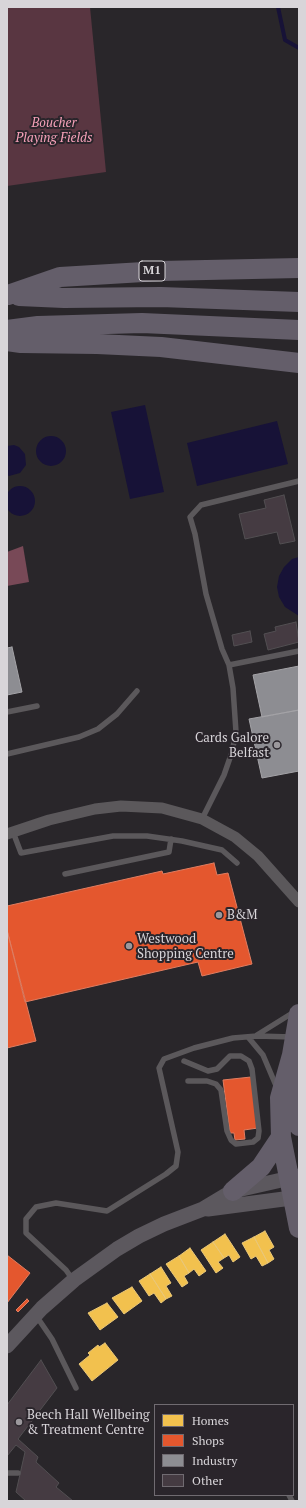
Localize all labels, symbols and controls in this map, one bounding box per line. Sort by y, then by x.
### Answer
park label: Boucher Playing Fields [16,115,92,146]
road number: M1 [139,261,165,281]
place label: Cards Galore Belfast [195,730,269,761]
marker: Cards Galore Belfast [272,740,282,750]
place label: B&M [227,907,258,923]
marker: B&M [214,910,224,920]
place label: Westwood Shopping Centre [137,931,234,962]
marker: Westwood Shopping Centre [124,941,134,951]
legend [154,1404,294,1496]
place label: Beech Hall Wellbeing & Treatment Centre [27,1407,150,1438]
text: Homes [192,1413,229,1428]
marker: Beech Hall Wellbeing & Treatment Centre [14,1417,24,1427]
text: Shops [192,1433,224,1448]
text: Industry [192,1453,237,1468]
text: Other [192,1473,223,1488]

